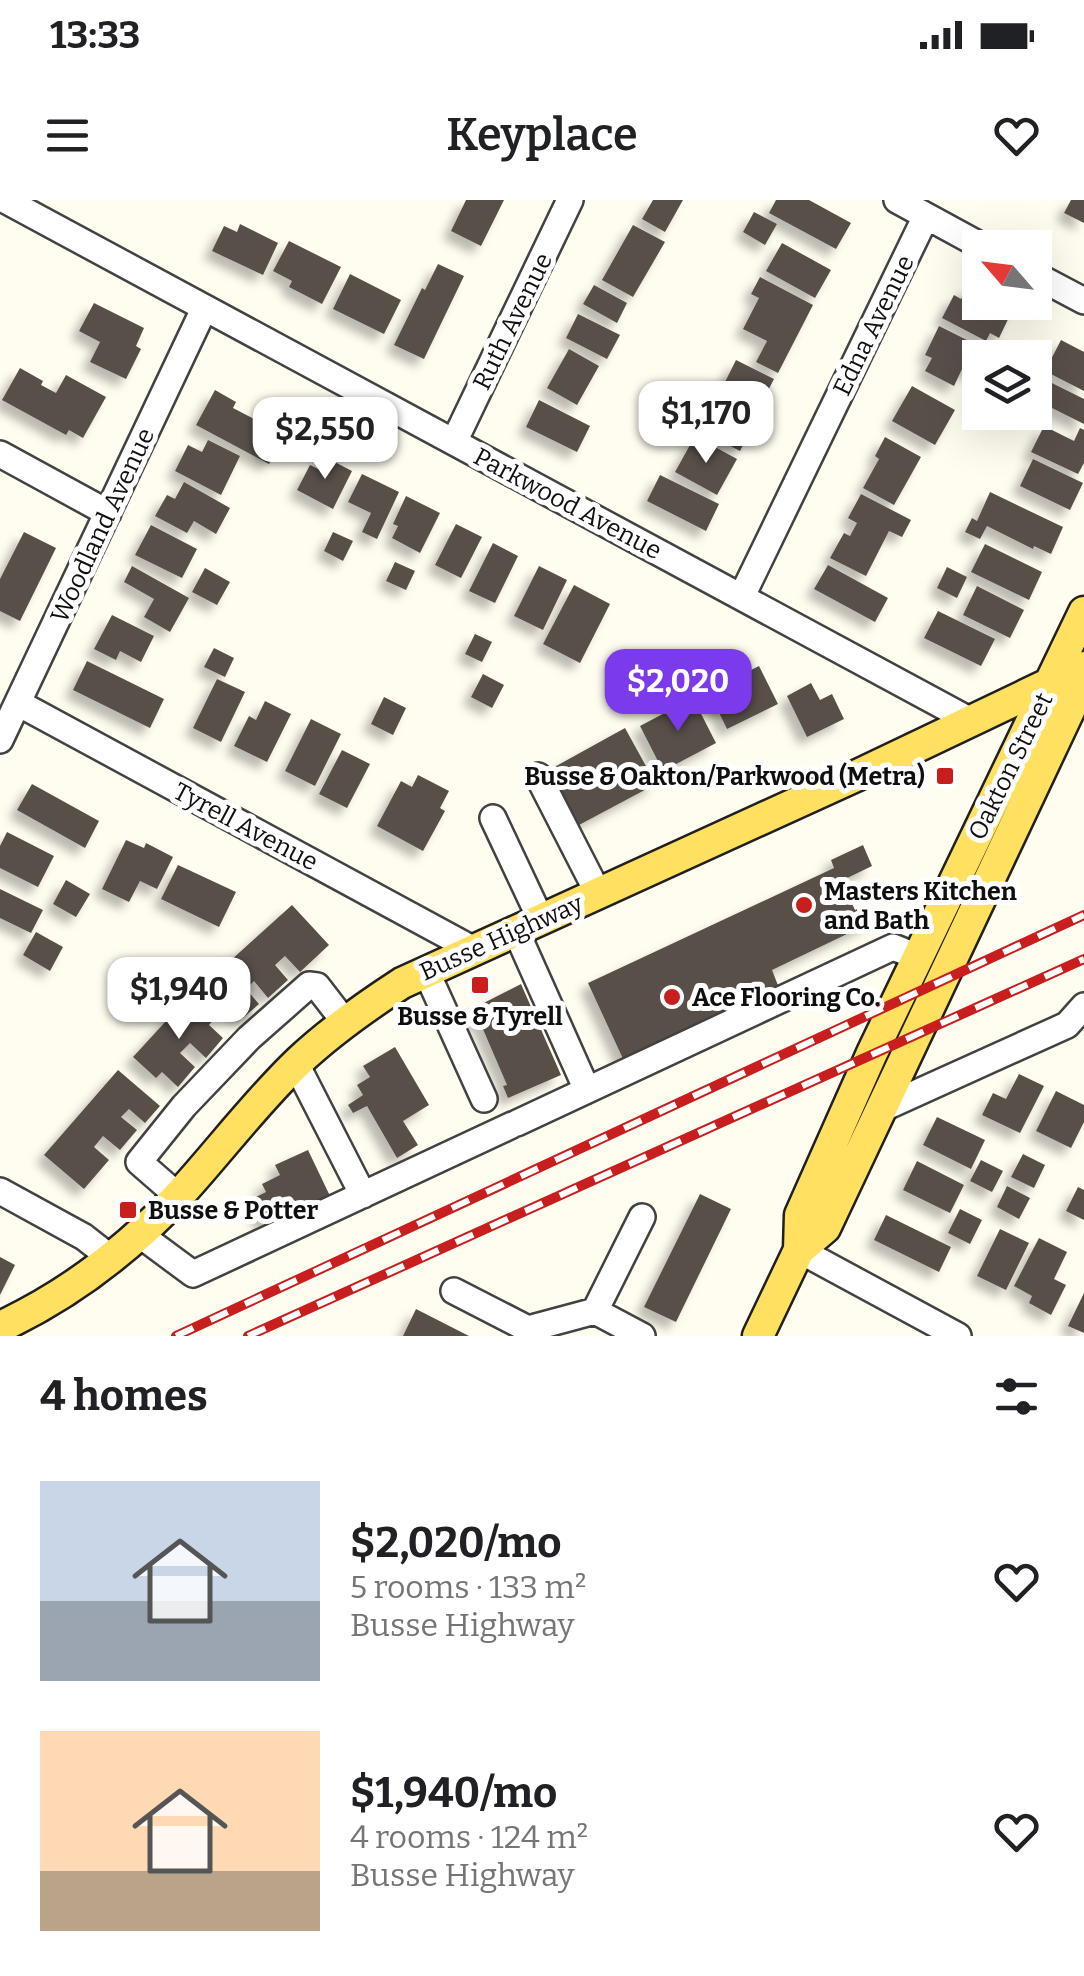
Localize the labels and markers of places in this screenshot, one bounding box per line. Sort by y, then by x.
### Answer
pin: $1,170 [625,381,787,466]
pin: $2,550 [244,397,406,482]
pin: $2,020 [597,649,759,734]
place label: Busse & Oakton/Parkwood (Metra) [524,762,925,792]
marker: Busse & Oakton/Parkwood (Metra) [934,765,956,787]
place label: Masters Kitchen and Bath [824,877,1017,936]
marker: Masters Kitchen and Bath [793,894,815,916]
pin: $1,940 [98,957,260,1042]
marker: Busse & Tyrell [469,974,491,996]
place label: Ace Flooring Co. [692,983,880,1013]
marker: Ace Flooring Co. [661,986,683,1008]
place label: Busse & Tyrell [397,1002,563,1032]
place label: Busse & Potter [148,1196,318,1226]
marker: Busse & Potter [117,1199,139,1221]

